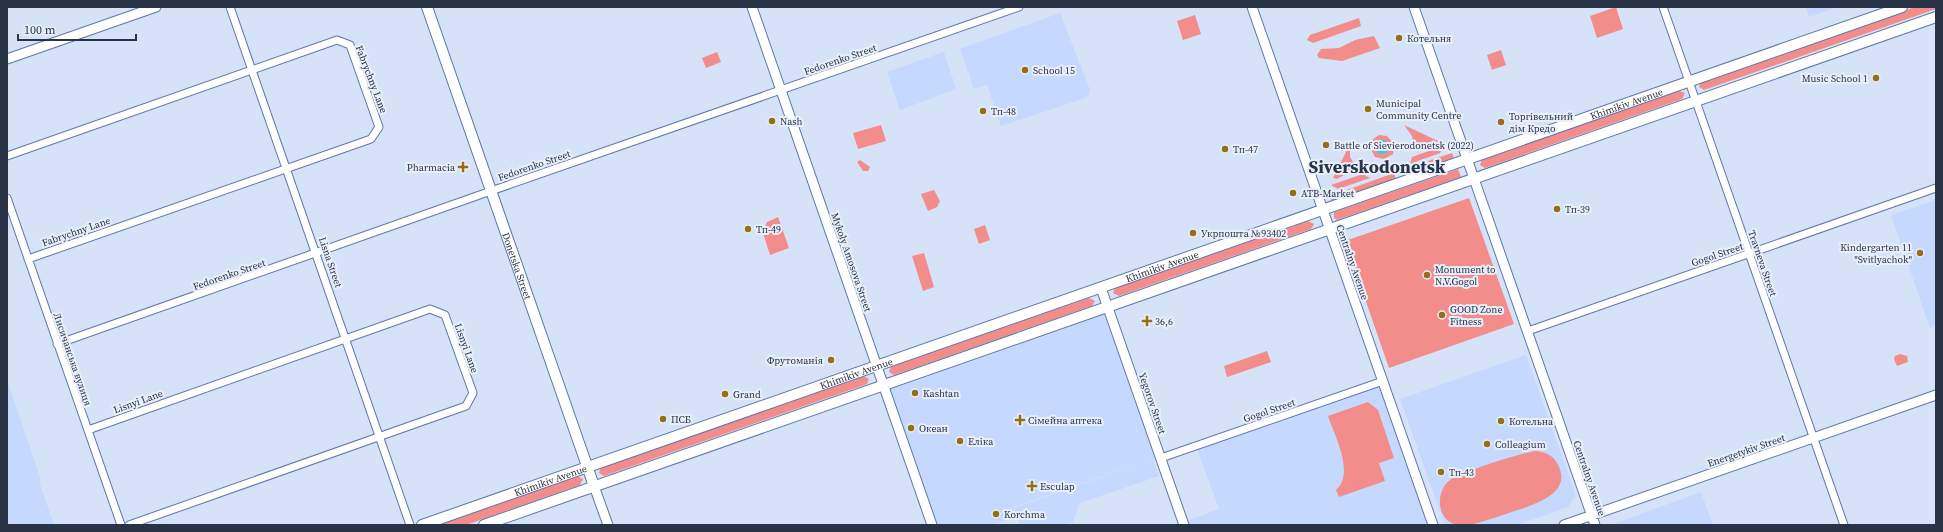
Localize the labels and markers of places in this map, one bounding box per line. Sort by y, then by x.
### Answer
place label: Котельня [1407,32,1451,45]
marker: Котельня [1394,33,1404,43]
place label: School 15 [1033,64,1075,77]
marker: School 15 [1020,65,1030,75]
place label: Music School 1 [1802,72,1868,85]
marker: Music School 1 [1871,73,1881,83]
place label: Municipal Community Centre [1376,97,1461,122]
marker: Municipal Community Centre [1363,104,1373,114]
place label: Тп-48 [991,105,1016,118]
marker: Тп-48 [978,106,988,116]
place label: Торгівельний дім Кредо [1509,110,1574,135]
place label: Nash [780,115,803,128]
marker: Nash [767,116,777,126]
marker: Торгівельний дім Кредо [1496,117,1506,127]
place label: Battle of Sievierodonetsk (2022) [1334,139,1474,152]
marker: Battle of Sievierodonetsk (2022) [1321,140,1331,150]
place label: Тп-47 [1233,143,1258,156]
marker: Тп-47 [1220,144,1230,154]
place label: Pharmacia [407,161,456,174]
marker: Pharmacia [458,162,468,172]
place label: ATB-Market [1301,187,1355,200]
marker: ATB-Market [1288,188,1298,198]
place label: Тп-39 [1565,203,1590,216]
marker: Тп-39 [1552,204,1562,214]
place label: Тп-49 [756,223,781,236]
marker: Тп-49 [743,224,753,234]
place label: Укрпошта №93402 [1201,227,1286,240]
marker: Укрпошта №93402 [1188,228,1198,238]
place label: Kindergarten 11 "Svitlyachok" [1840,241,1912,266]
marker: Kindergarten 11 "Svitlyachok" [1915,248,1925,258]
place label: Monument to N.V.Gogol [1435,263,1496,288]
marker: Monument to N.V.Gogol [1422,270,1432,280]
place label: GOOD Zone Fitness [1450,303,1503,328]
marker: GOOD Zone Fitness [1437,310,1447,320]
place label: 36,6 [1155,315,1173,328]
marker: 36,6 [1142,316,1152,326]
place label: Фрутоманія [767,354,823,367]
marker: Фрутоманія [826,355,836,365]
place label: Kashtan [923,387,959,400]
place label: Grand [733,388,761,401]
marker: Kashtan [910,388,920,398]
marker: Grand [720,389,730,399]
place label: ПСБ [671,413,691,426]
marker: ПСБ [658,414,668,424]
place label: Сімейна аптека [1028,414,1103,427]
marker: Сімейна аптека [1015,415,1025,425]
place label: Котельна [1509,415,1554,428]
marker: Котельна [1496,416,1506,426]
place label: Океан [919,422,948,435]
marker: Океан [906,423,916,433]
place label: Еліка [968,435,994,448]
marker: Еліка [955,436,965,446]
place label: Colleagium [1495,438,1546,451]
marker: Colleagium [1482,439,1492,449]
place label: Тп-43 [1449,466,1474,479]
marker: Тп-43 [1436,467,1446,477]
place label: Esculap [1040,480,1075,493]
marker: Esculap [1027,481,1037,491]
place label: Korchma [1004,508,1046,521]
marker: Korchma [991,509,1001,519]

